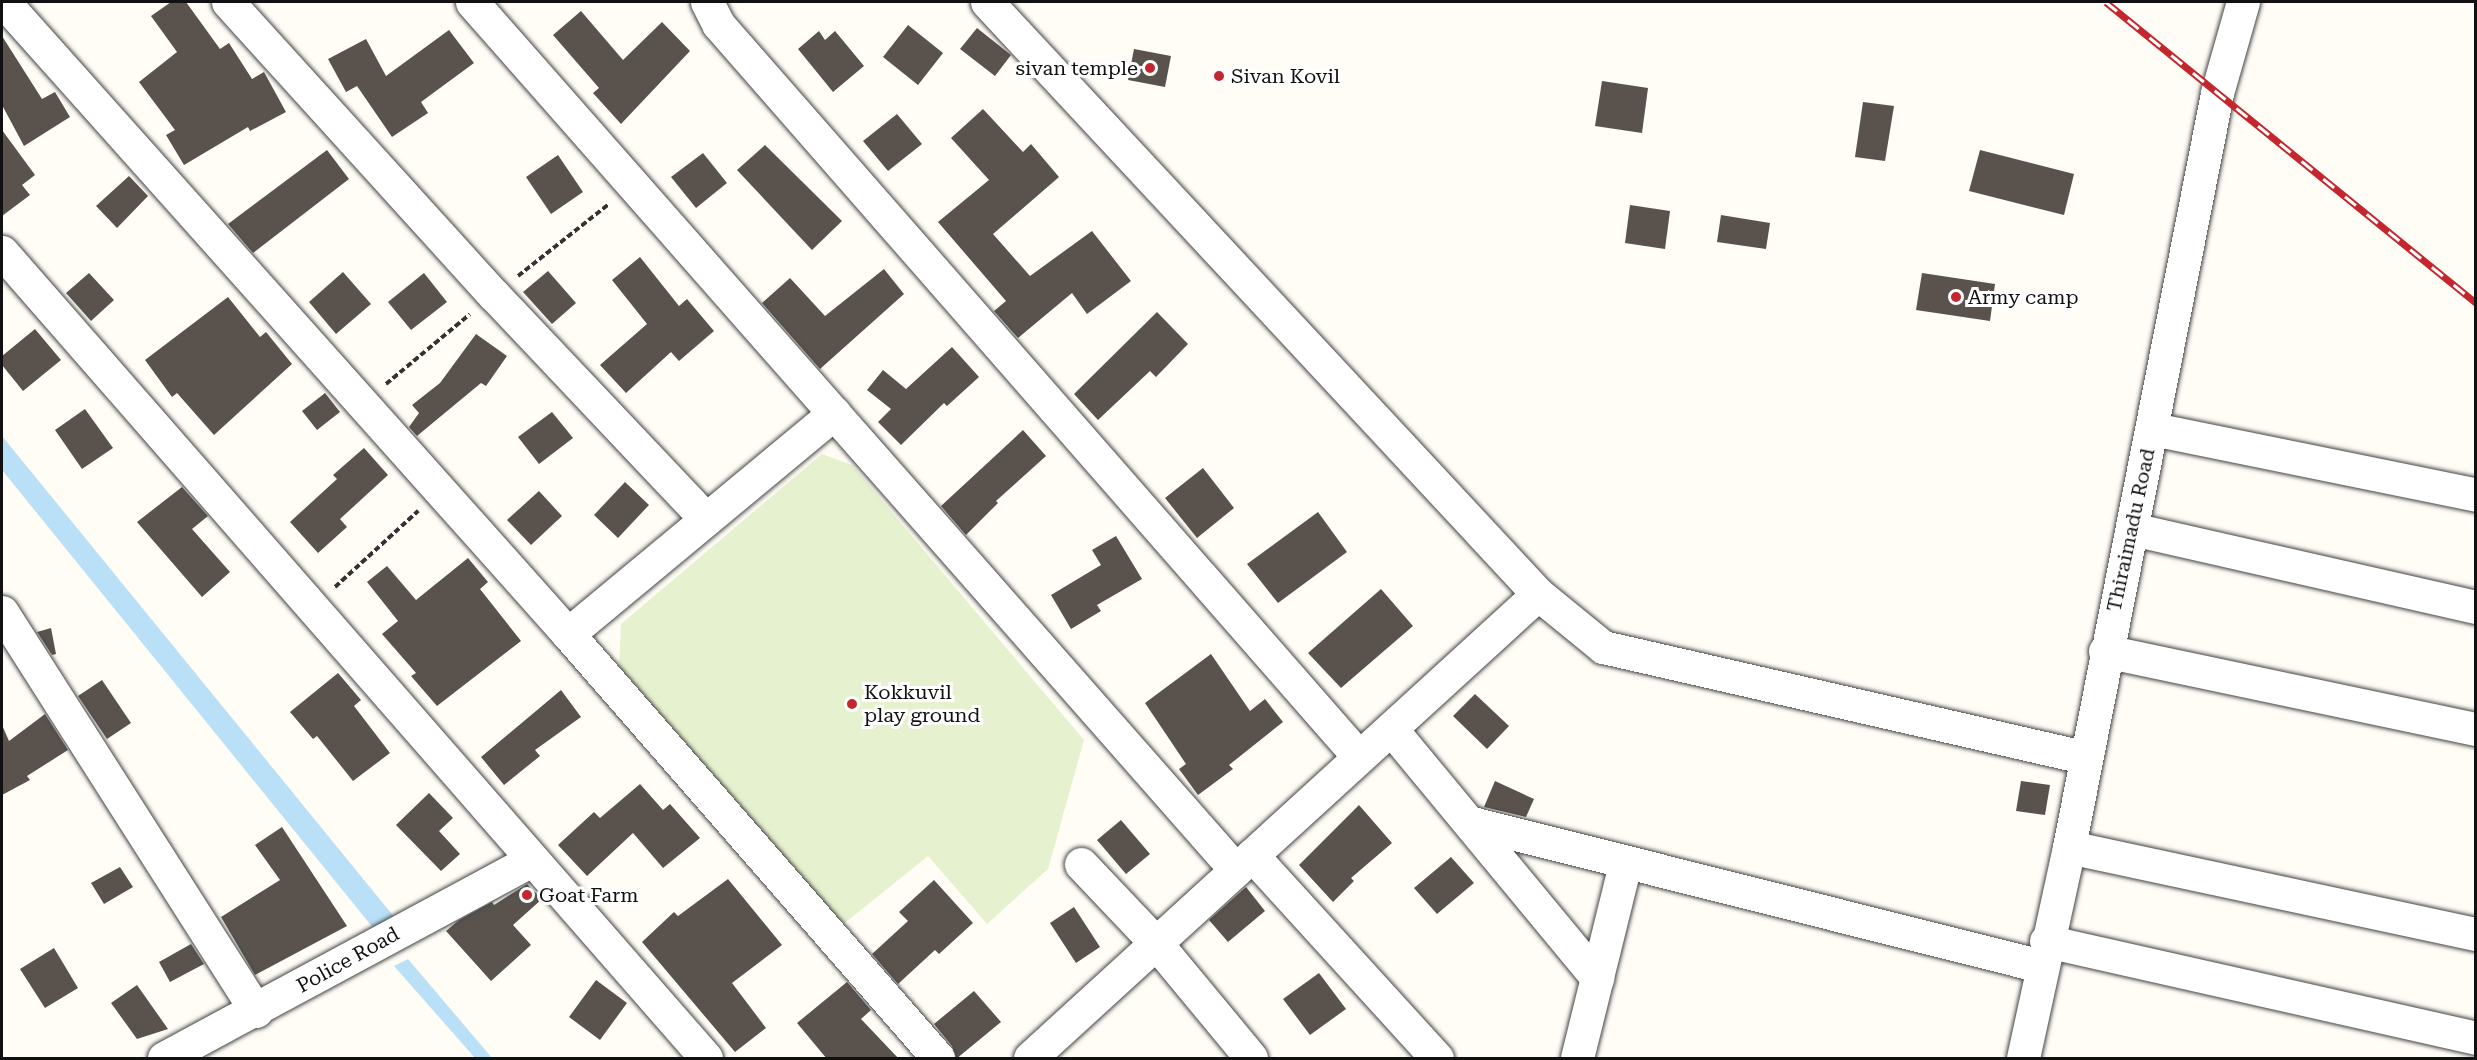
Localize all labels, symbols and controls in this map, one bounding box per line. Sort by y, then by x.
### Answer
place label: sivan temple [1015,56,1138,80]
marker: sivan temple [1143,61,1157,75]
place label: Sivan Kovil [1231,64,1340,88]
marker: Sivan Kovil [1212,69,1226,83]
place label: Army camp [1968,285,2078,309]
marker: Army camp [1949,290,1963,304]
street label: Thiraimadu Road [2102,446,2160,614]
place label: Kokkuvil play ground [864,680,980,727]
marker: Kokkuvil play ground [845,697,859,711]
place label: Goat Farm [539,883,638,907]
marker: Goat Farm [520,888,534,902]
street label: Police Road [292,922,404,998]

